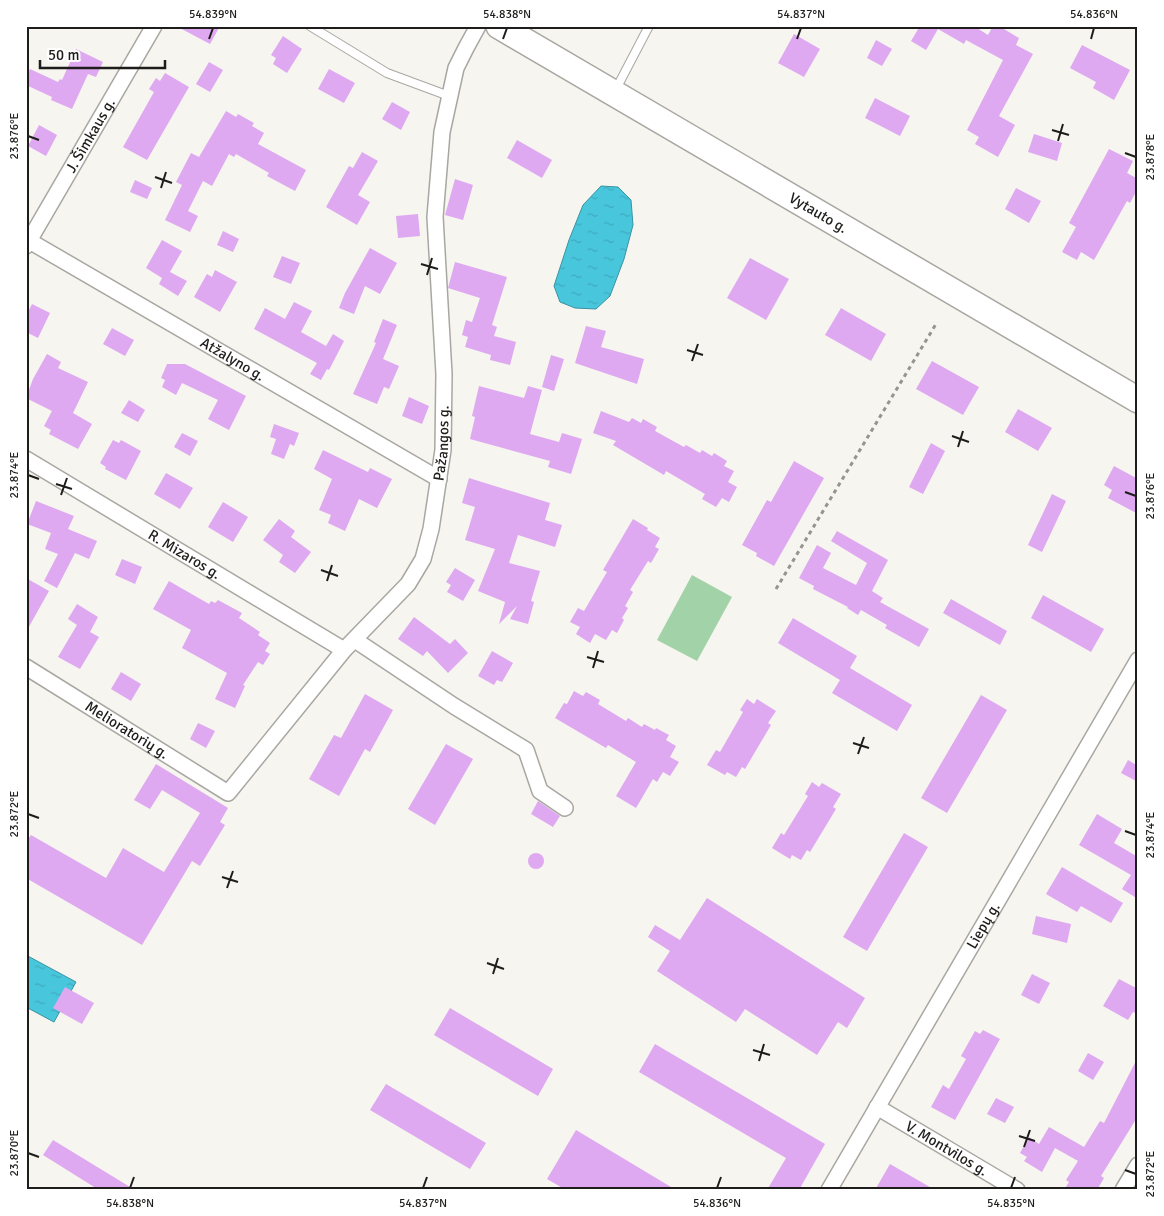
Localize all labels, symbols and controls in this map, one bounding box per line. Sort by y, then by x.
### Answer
text: 54.839°N [189,7,237,22]
text: 54.838°N [483,7,531,22]
text: 54.837°N [777,7,825,22]
text: 54.836°N [1070,7,1118,22]
scale bar [40,38,165,70]
text: 50 m [48,46,79,64]
street label: J. Šimkaus g. [62,95,119,176]
text: 23.876°E [7,112,22,159]
text: 23.878°E [1143,133,1158,180]
street label: Vytauto g. [786,189,851,237]
street label: Atžalyno g. [197,333,268,385]
street label: Pažangos g. [429,405,453,482]
text: 23.874°E [7,451,22,498]
text: 23.876°E [1143,472,1158,519]
street label: R. Mizaros g. [145,526,224,583]
street label: Melioratorių g. [82,697,172,763]
text: 23.872°E [7,790,22,837]
text: 23.874°E [1143,811,1158,858]
street label: Liepų g. [963,899,1004,952]
street label: V. Montvilos g. [902,1117,991,1180]
text: 23.870°E [7,1129,22,1176]
text: 23.872°E [1143,1150,1158,1197]
text: 54.838°N [106,1196,154,1211]
text: 54.837°N [399,1196,447,1211]
text: 54.836°N [693,1196,741,1211]
text: 54.835°N [987,1196,1035,1211]

